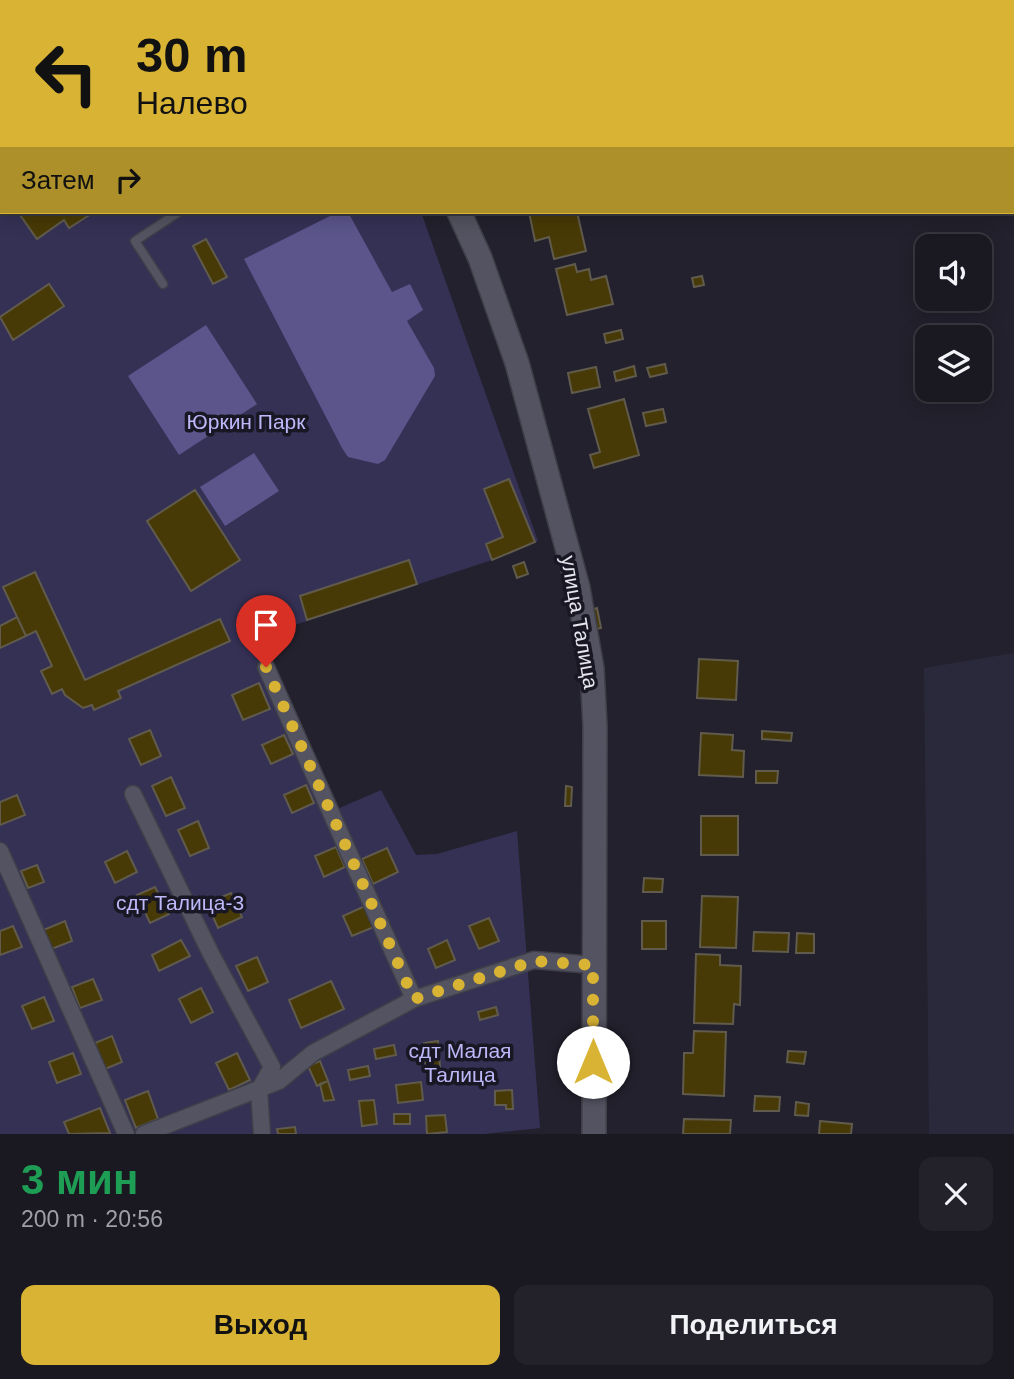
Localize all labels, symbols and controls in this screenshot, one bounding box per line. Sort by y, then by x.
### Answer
icon: left [21,28,112,119]
text: 30 m [136,28,248,82]
text: Налево [136,85,248,121]
icon: right [109,161,147,199]
text: Затем [21,165,95,195]
map controls [915,234,992,402]
button: sound [915,234,992,311]
button: layers [915,325,992,402]
park label: Юркин Парк [187,410,306,433]
street label: улица Талица [557,554,603,691]
pin [236,595,296,667]
icon: arrive [247,606,285,644]
park label: сдт Талица-3 [116,891,244,914]
position arrow [556,1025,630,1099]
park label: сдт Малая Талица [409,1039,511,1086]
text: 3 мин [21,1156,138,1203]
button: close [919,1157,993,1231]
text: 200 m · 20:56 [21,1206,163,1232]
button: Выход [21,1285,500,1365]
button: Поделиться [514,1285,993,1365]

